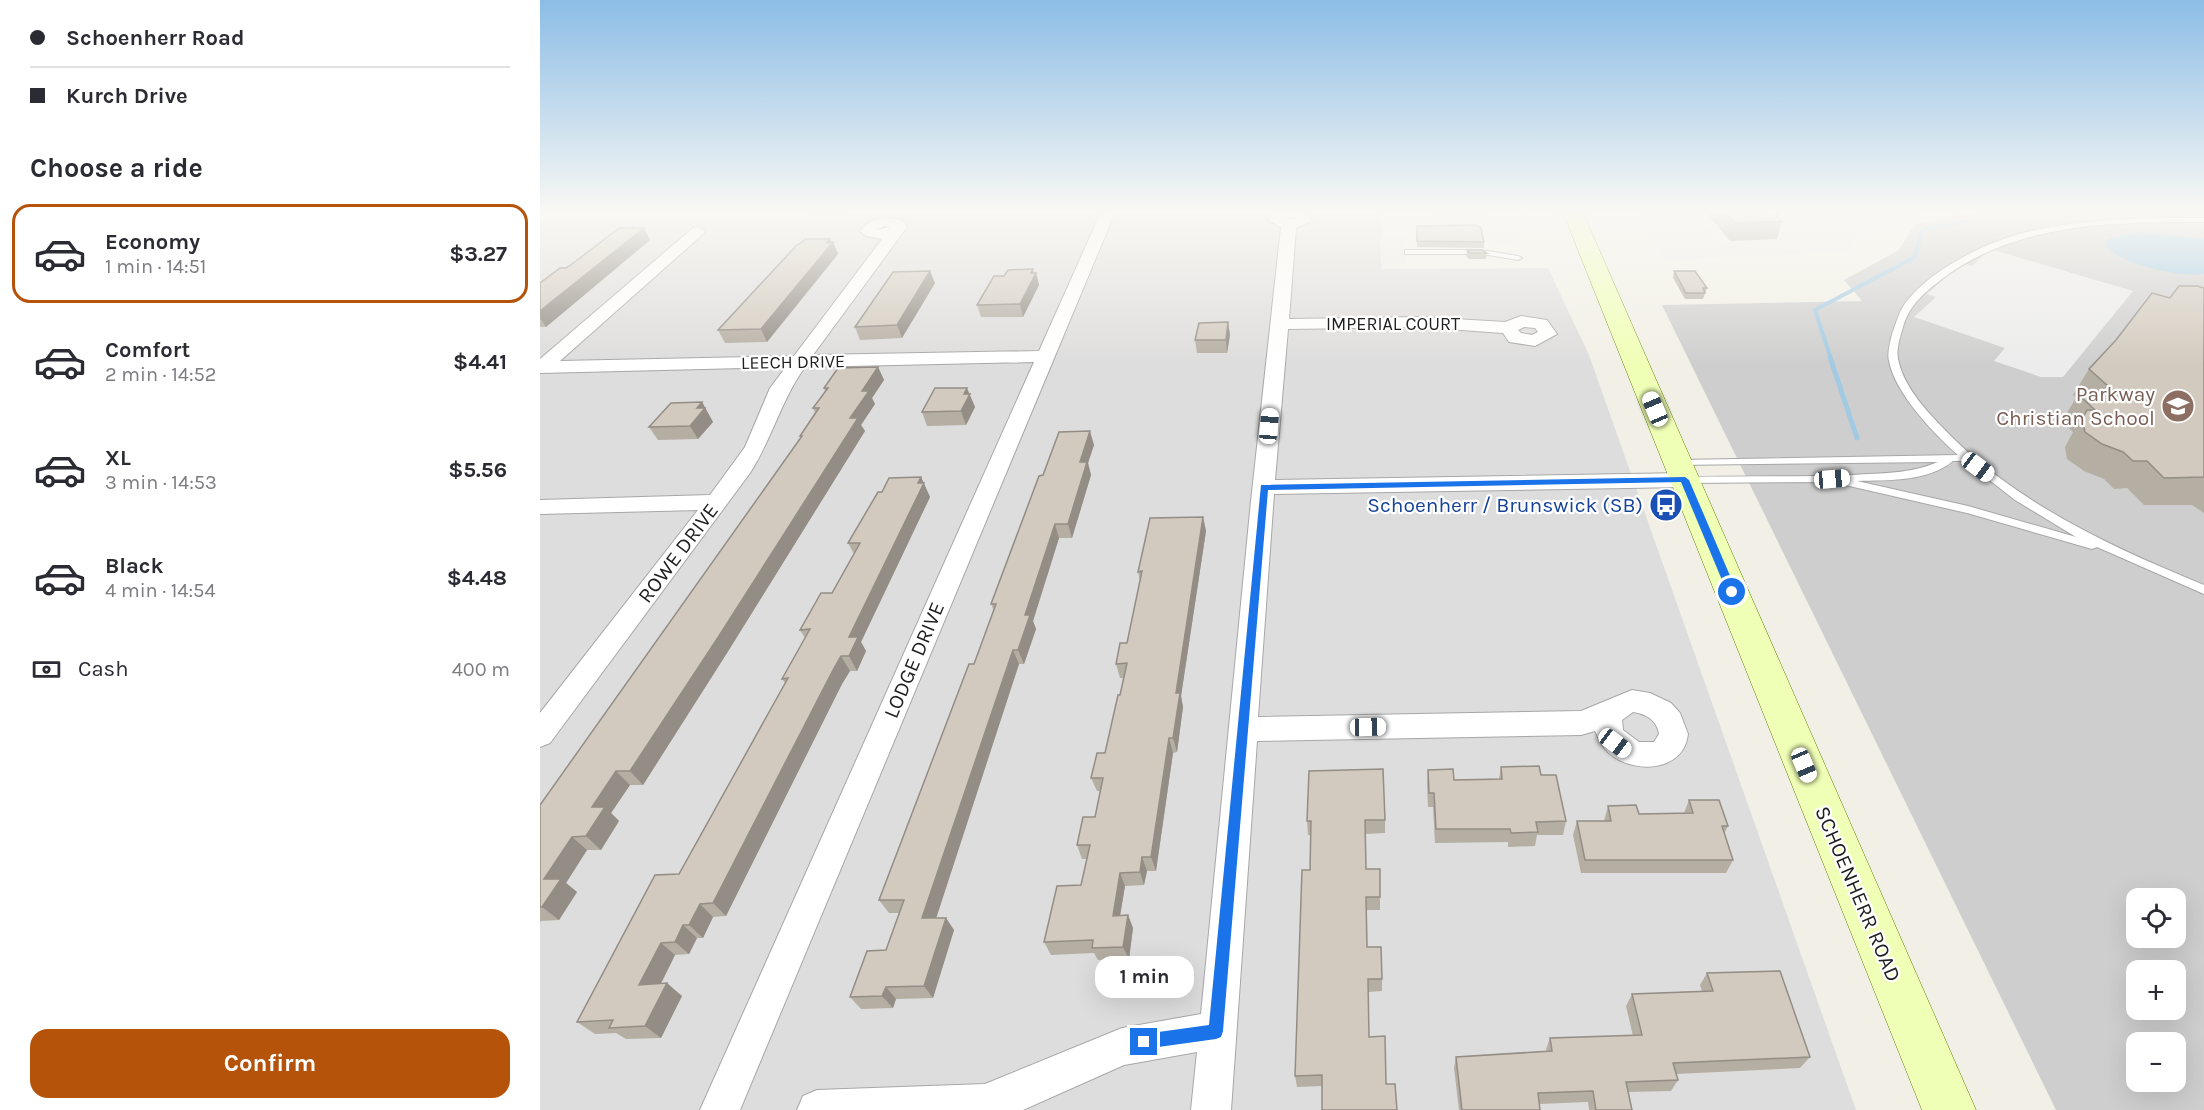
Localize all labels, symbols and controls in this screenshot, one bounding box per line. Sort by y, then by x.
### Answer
text: Schoenherr Road [66,25,244,51]
text: Kurch Drive [66,83,188,109]
text: Choose a ride [30,152,203,184]
icon: car [33,227,87,281]
text: Economy [105,229,200,255]
text: $3.27 [449,241,507,267]
text: 1 min · 14:51 [105,255,206,278]
street label: IMPERIAL COURT [1326,313,1460,335]
icon: car [33,335,87,389]
text: Comfort [105,337,190,363]
text: $4.41 [453,349,507,375]
street label: LEECH DRIVE [741,350,845,374]
text: 2 min · 14:52 [105,363,216,386]
place label: Parkway Christian School [1996,382,2155,430]
school or university icon: Parkway Christian School [2160,388,2196,424]
car [1640,389,1670,429]
car [1258,407,1280,445]
icon: car [33,443,87,497]
text: XL [105,445,131,471]
car [1958,449,1998,485]
text: $5.56 [448,457,507,483]
car [1813,468,1851,490]
text: 3 min · 14:53 [105,471,217,494]
bus stop icon: Schoenherr / Brunswick (SB) [1648,487,1684,523]
place label: Schoenherr / Brunswick (SB) [1367,493,1643,517]
street label: ROWE DRIVE [633,499,723,607]
icon: car [33,551,87,605]
text: Black [105,553,164,579]
text: $4.48 [447,565,507,591]
route start [1718,578,1745,605]
text: 4 min · 14:54 [105,579,216,602]
street label: LODGE DRIVE [879,598,949,722]
icon: cash [30,653,63,686]
text: Cash [78,656,128,682]
text: 400 m [452,658,510,681]
car [1350,718,1386,736]
car [1595,725,1635,761]
car [1789,745,1819,785]
street label: SCHOENHERR ROAD [1810,803,1906,985]
map controls [2126,888,2186,1092]
button: locate [2126,888,2186,948]
callout: 1 min [1094,955,1194,997]
button: + [2126,960,2186,1020]
text: 1 min [1119,965,1170,988]
route end [1130,1028,1157,1055]
button: Confirm [30,1029,510,1098]
button: − [2126,1032,2186,1092]

